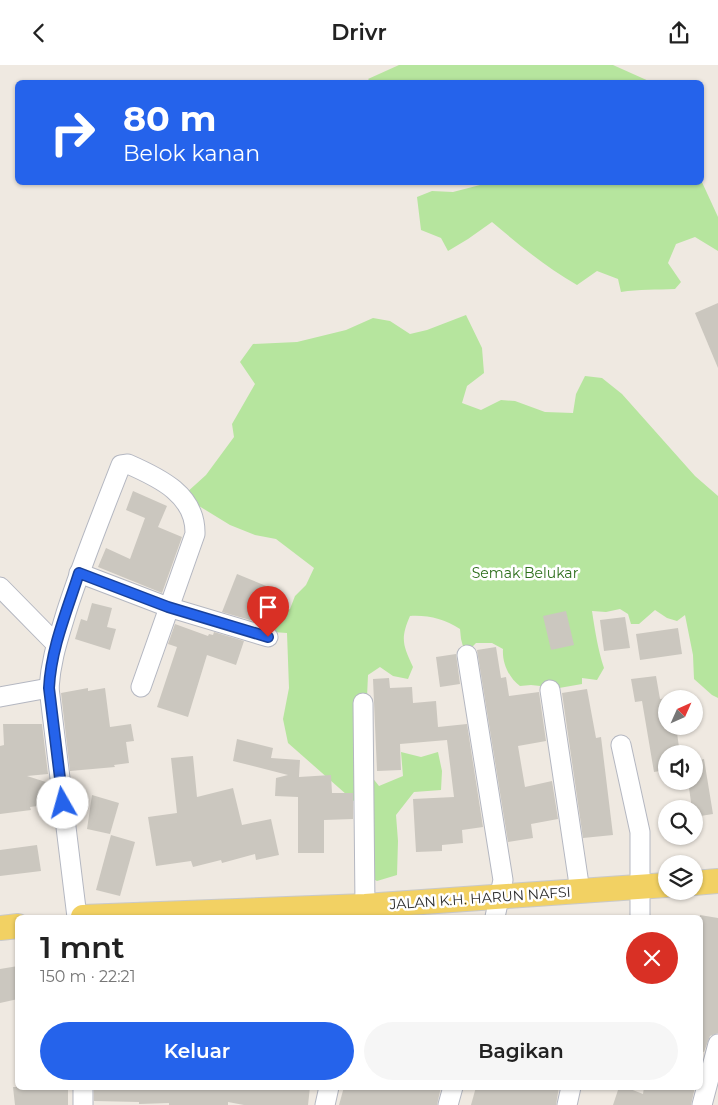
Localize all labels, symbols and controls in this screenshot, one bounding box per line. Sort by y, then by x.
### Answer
icon: back [25,19,53,47]
text: Drivr [331,19,387,46]
icon: share [665,19,693,47]
text: 80 m [123,97,217,140]
icon: right [40,100,105,165]
text: Belok kanan [123,140,260,167]
park label: Semak Belukar [472,564,579,582]
pin [247,586,289,637]
icon: arrive [254,593,282,621]
north arrow [658,690,702,735]
map controls [658,690,703,900]
button: sound [658,745,703,790]
position arrow [36,776,88,828]
button: search [658,800,703,845]
button: layers [658,855,703,900]
street label: JALAN K.H. HARUN NAFSI [388,883,571,913]
text: 1 mnt [40,929,125,966]
button: close [626,932,678,984]
text: 150 m · 22:21 [40,967,135,986]
button: Keluar [40,1022,354,1080]
button: Bagikan [364,1022,678,1080]

